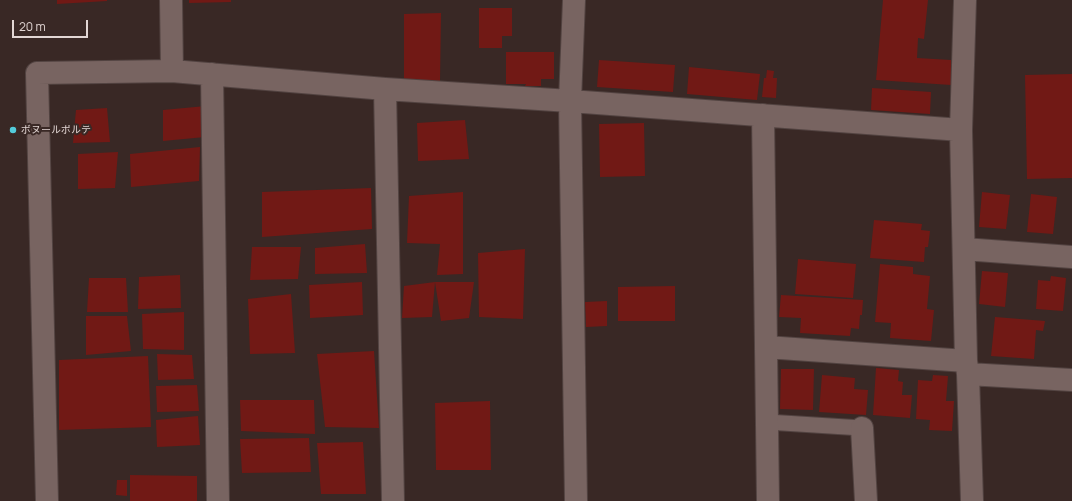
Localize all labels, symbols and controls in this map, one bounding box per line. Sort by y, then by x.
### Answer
scale bar [14,12,90,38]
text: 20 m [19,18,46,35]
place label: ボヌールポルテ [21,124,91,136]
marker: ボヌールポルテ [8,125,18,135]

